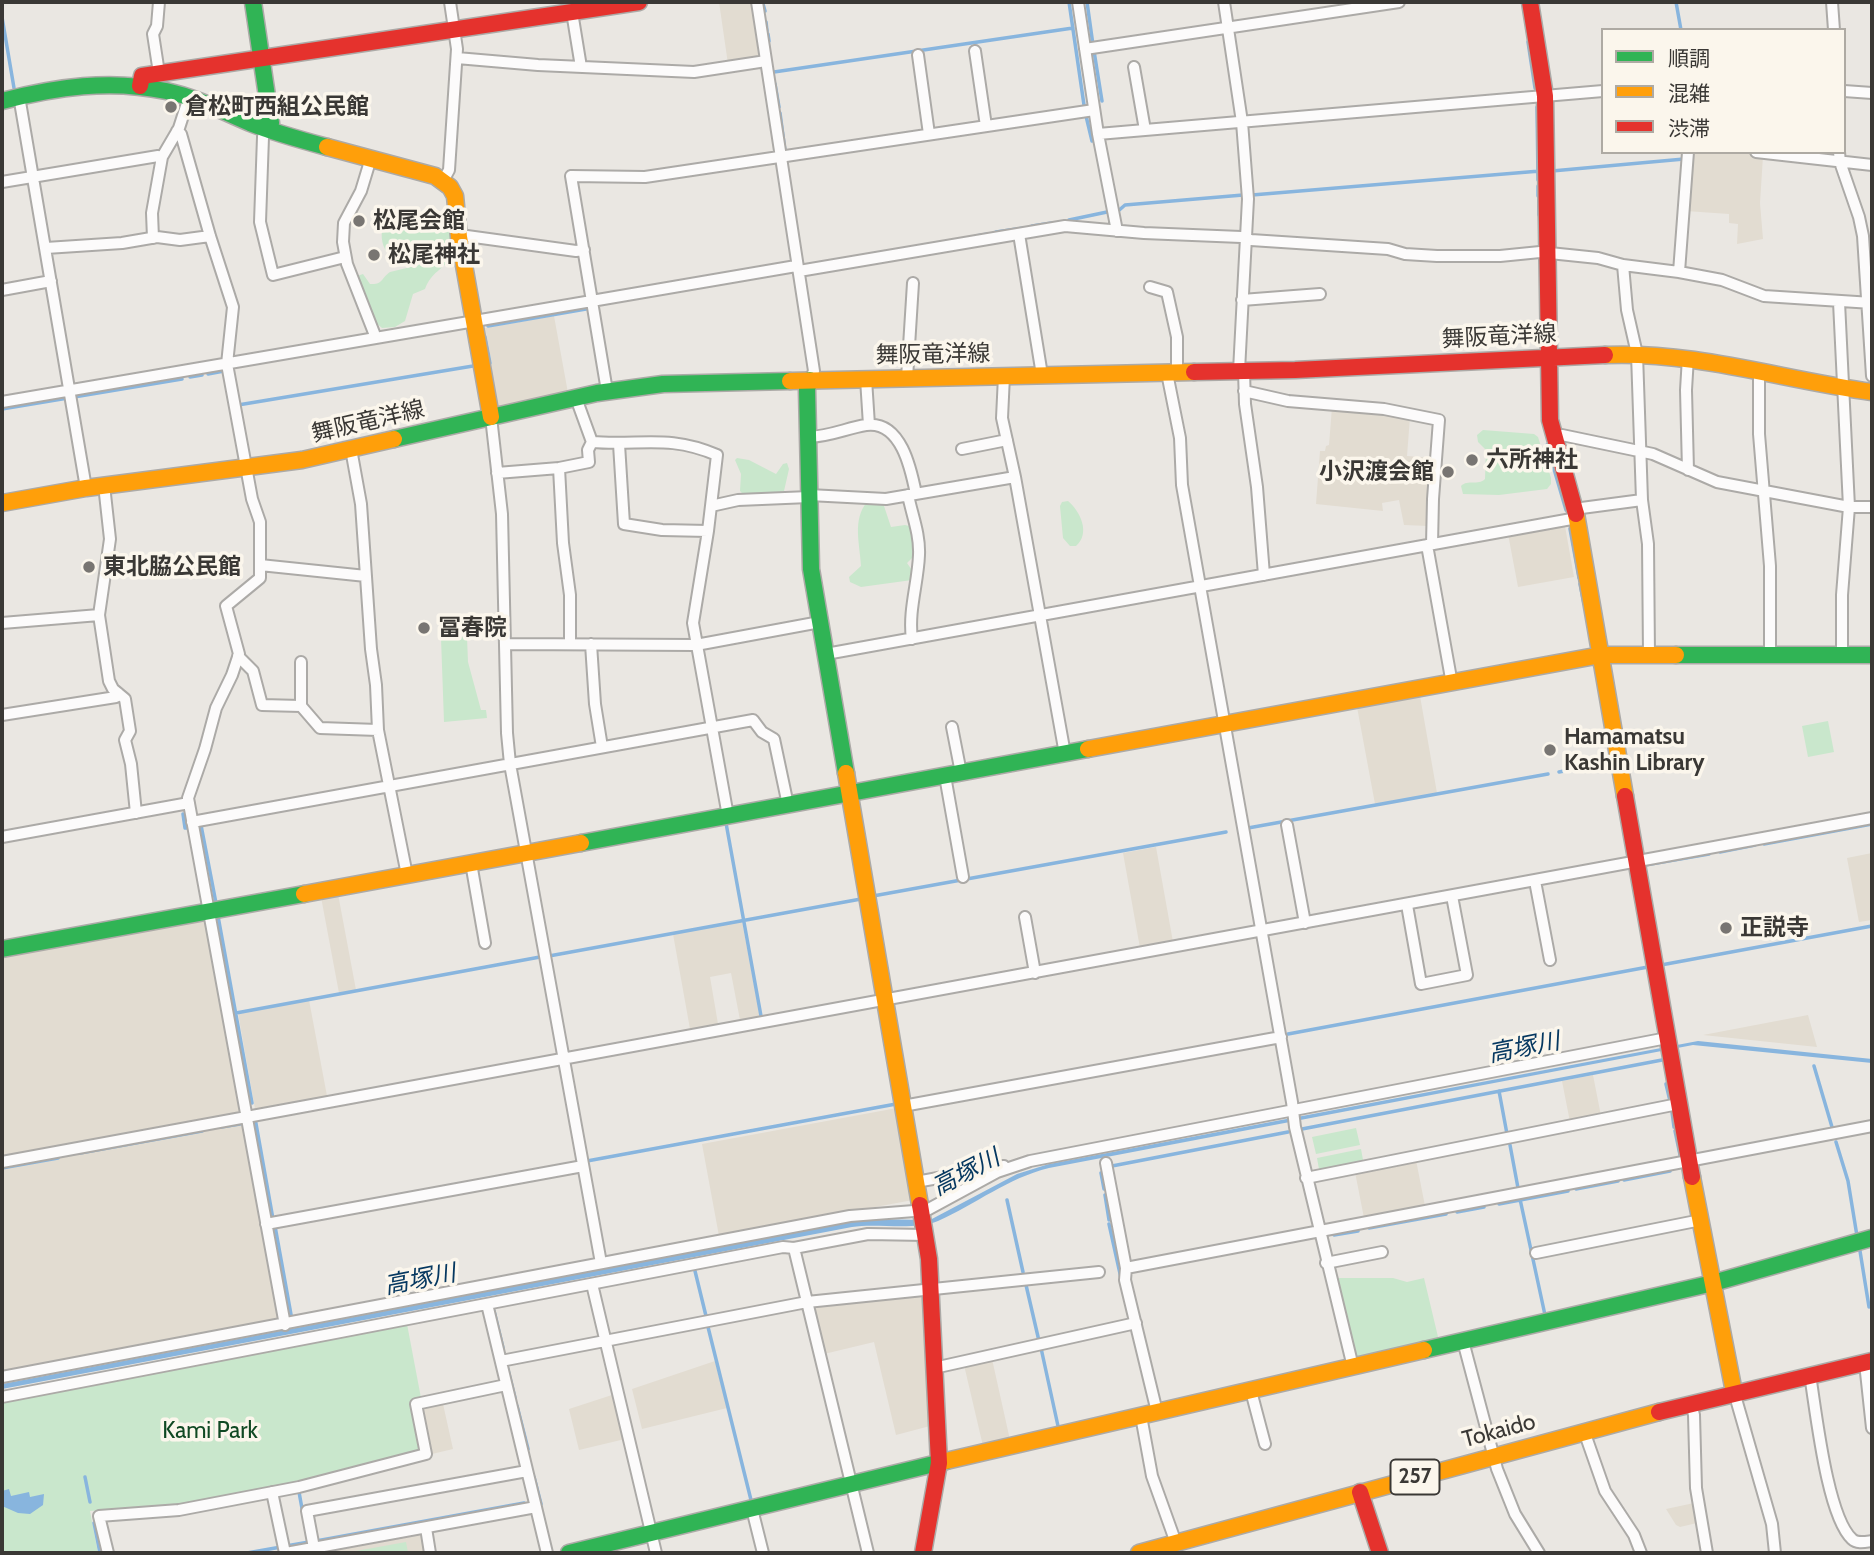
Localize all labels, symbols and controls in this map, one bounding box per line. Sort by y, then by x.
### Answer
legend [1601,28,1846,154]
text: 順調 [1668,46,1710,71]
text: 混雑 [1668,81,1710,106]
place label: 倉松町西組公民館 [185,93,369,121]
marker: 倉松町西組公民館 [163,99,179,115]
text: 渋滞 [1668,116,1710,141]
place label: 松尾会館 [373,207,465,235]
marker: 松尾会館 [351,213,367,229]
place label: 松尾神社 [388,241,480,269]
marker: 松尾神社 [366,247,382,263]
street label: 舞阪竜洋線 [1441,320,1557,354]
street label: 舞阪竜洋線 [875,340,991,370]
street label: 舞阪竜洋線 [309,396,427,448]
place label: 六所神社 [1486,446,1578,474]
marker: 六所神社 [1464,452,1480,468]
place label: 小沢渡会館 [1319,458,1434,486]
marker: 小沢渡会館 [1440,464,1456,480]
place label: 東北脇公民館 [103,553,241,581]
marker: 東北脇公民館 [81,559,97,575]
place label: 冨春院 [438,614,507,642]
marker: 冨春院 [416,620,432,636]
place label: Hamamatsu Kashin Library [1564,723,1705,777]
marker: Hamamatsu Kashin Library [1542,742,1558,758]
place label: 正説寺 [1740,914,1809,942]
marker: 正説寺 [1718,920,1734,936]
water label: 高塚川 [1486,1027,1562,1069]
water label: 高塚川 [927,1144,1005,1202]
water label: 高塚川 [382,1259,458,1301]
street label: Tokaido [1459,1408,1539,1454]
park label: Kami Park [162,1417,258,1445]
road number: 257 [1390,1460,1440,1494]

